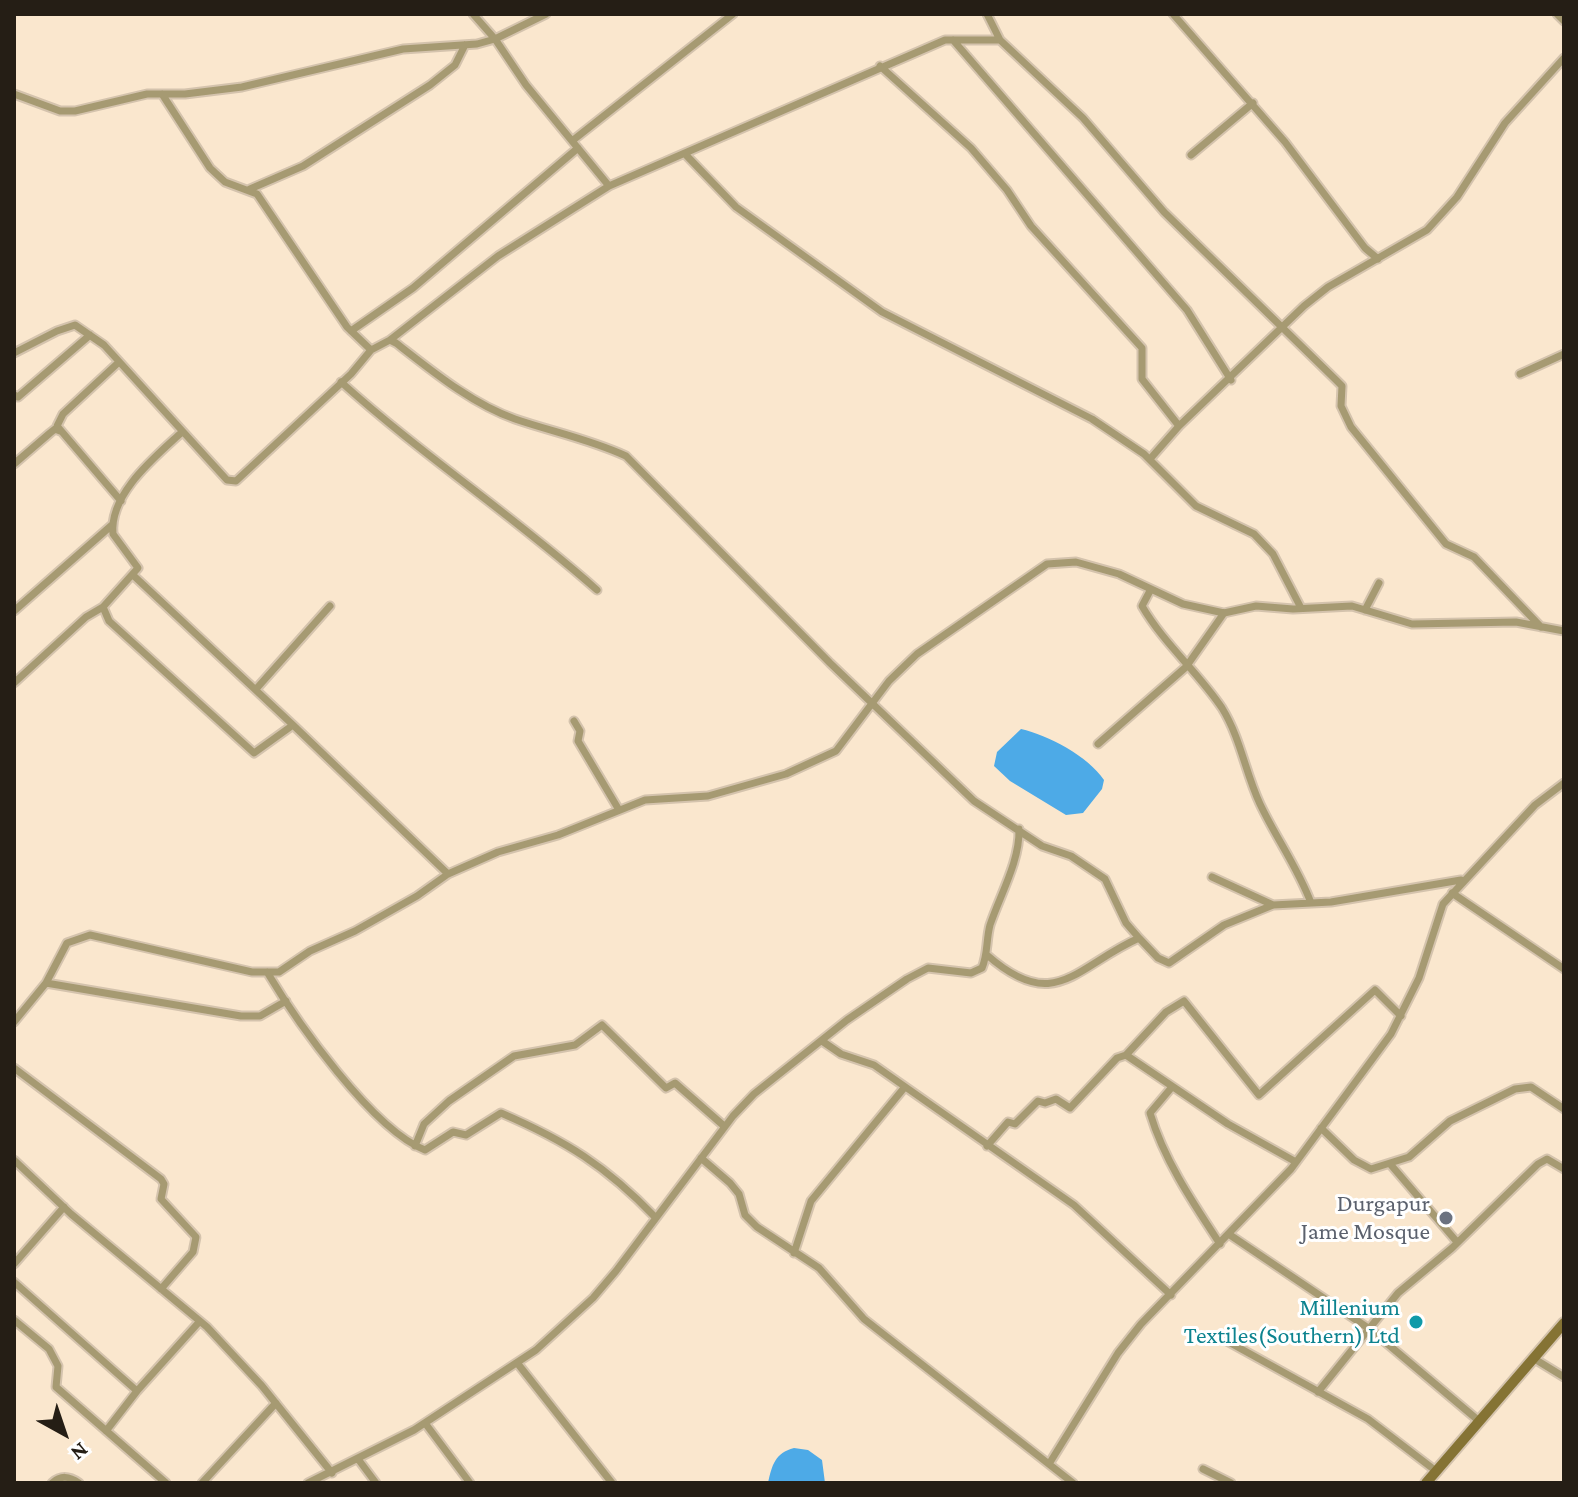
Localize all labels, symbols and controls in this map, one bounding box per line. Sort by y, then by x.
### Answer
place label: Durgapur Jame Mosque [1301,1190,1430,1246]
marker: Durgapur Jame Mosque [1437,1209,1455,1227]
place label: Millenium Textiles(Southern) Ltd [1184,1294,1400,1350]
marker: Millenium Textiles(Southern) Ltd [1407,1313,1425,1331]
north arrow [24,1393,104,1473]
text: N [66,1437,94,1466]

